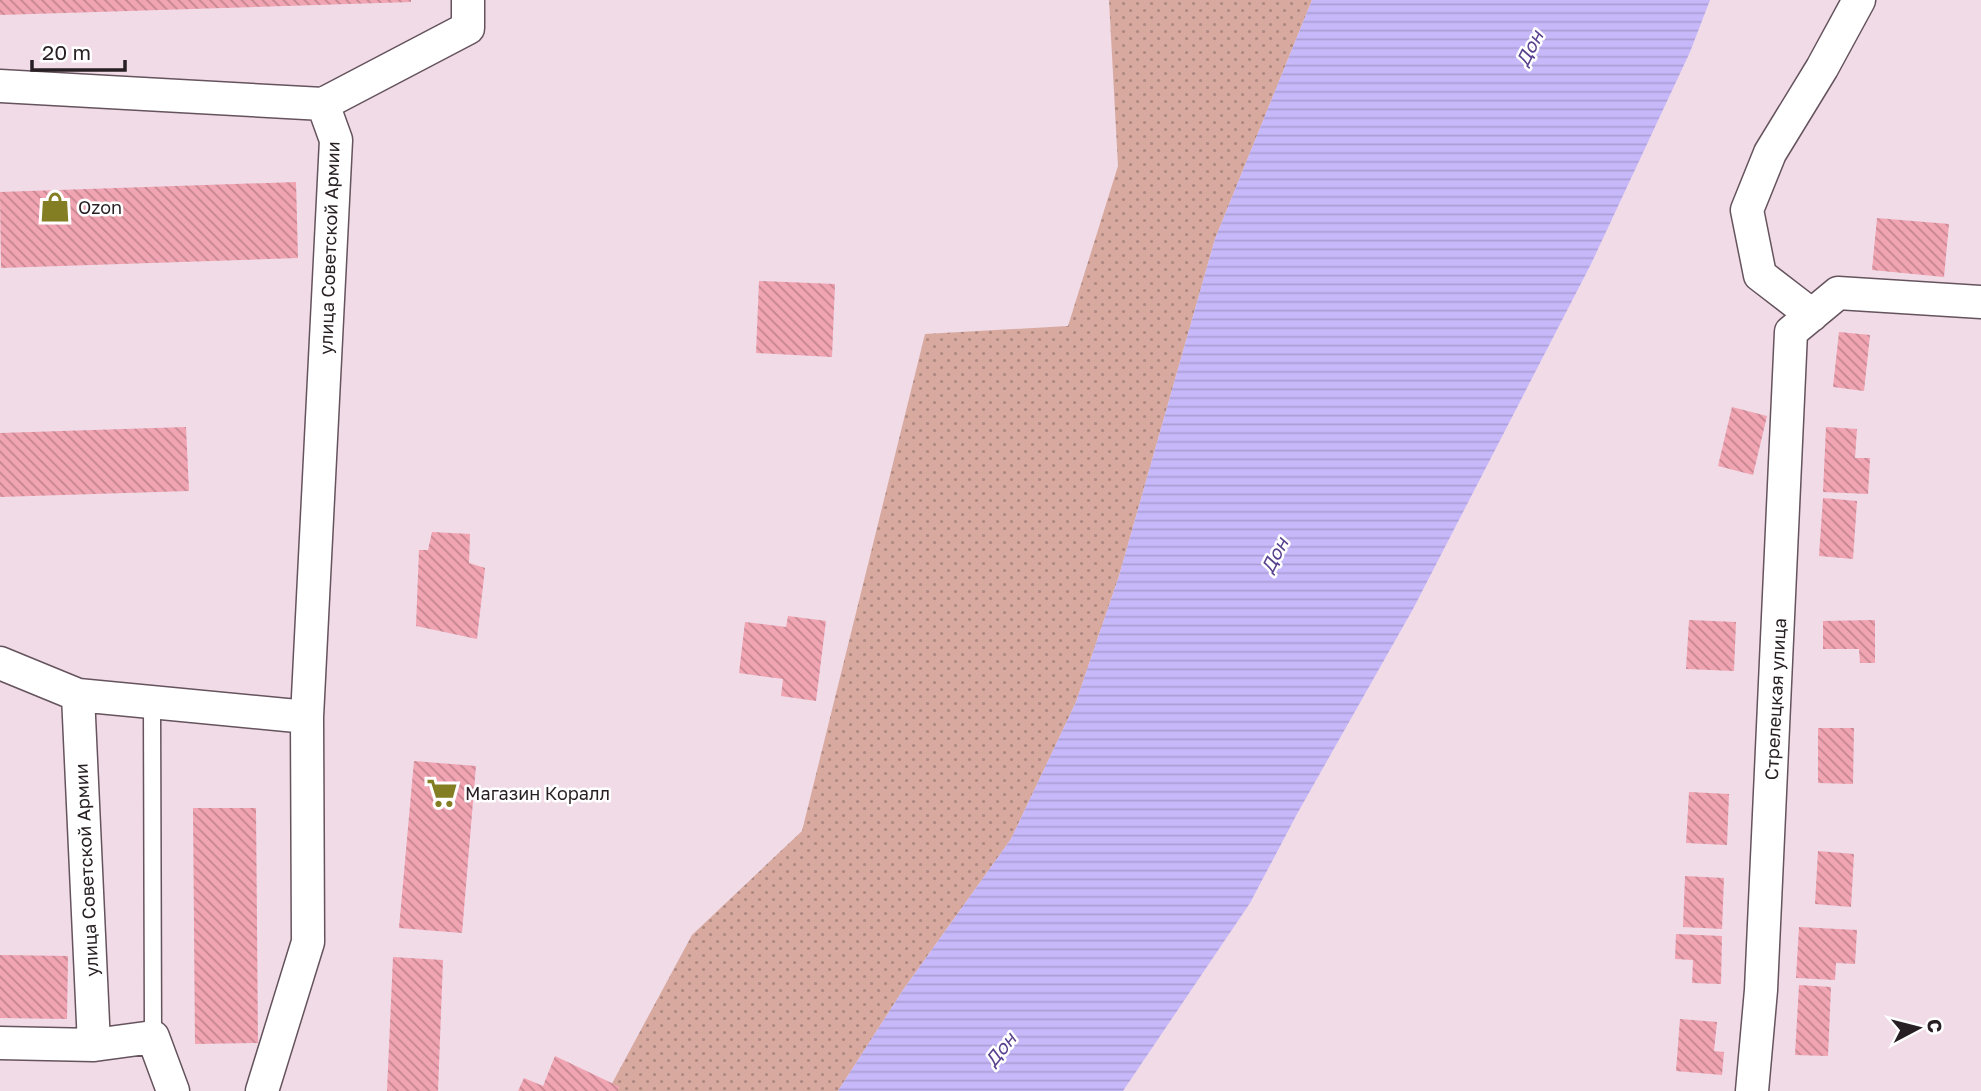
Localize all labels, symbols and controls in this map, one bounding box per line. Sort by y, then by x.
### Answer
water label: Дон [1510,25,1548,70]
scale bar [32,28,124,72]
text: 20 m [42,39,91,65]
street label: улица Советской Армии [314,141,344,355]
shop icon: Ozon [38,190,72,224]
place label: Ozon [78,196,122,218]
water label: Дон [1255,532,1293,577]
street label: Стрелецкая улица [1760,617,1790,781]
street label: улица Советской Армии [69,763,103,977]
supermarket icon: Магазин Коралл [425,776,459,810]
place label: Магазин Коралл [465,782,610,804]
north arrow [1883,993,1953,1063]
text: С [1923,1018,1948,1034]
water label: Дон [979,1026,1021,1071]

